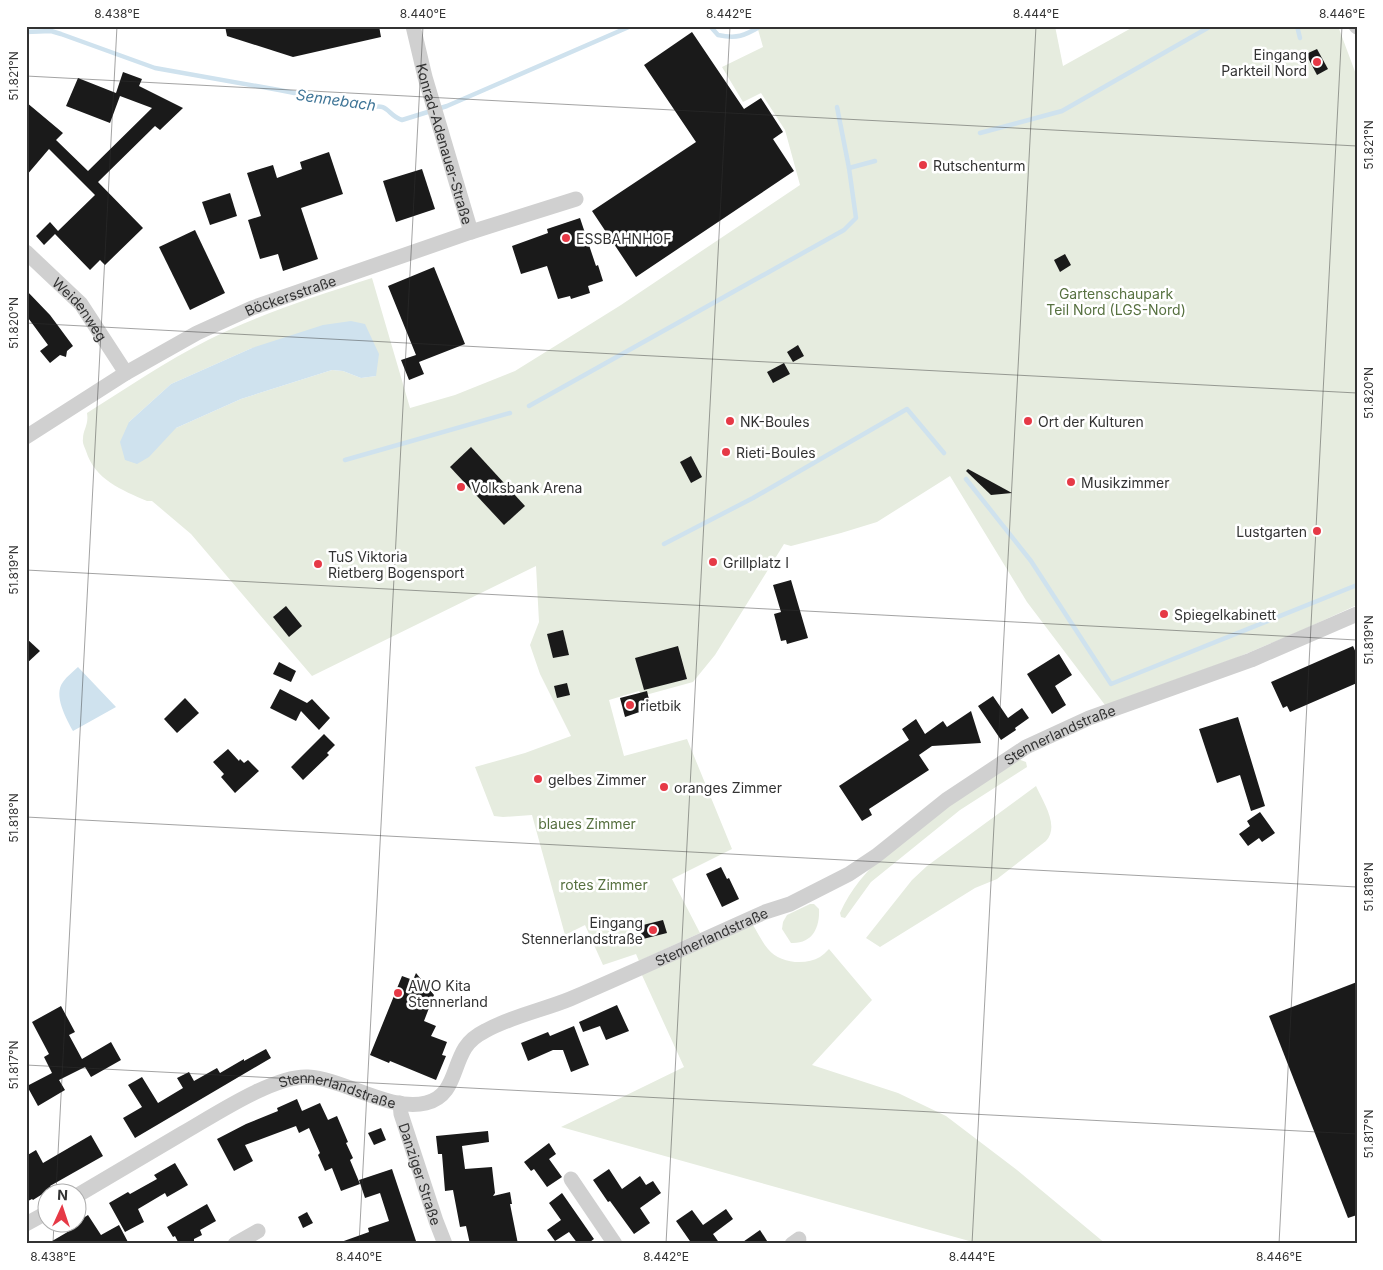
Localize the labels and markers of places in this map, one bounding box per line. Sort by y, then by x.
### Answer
place label: Eingang Parkteil Nord [1221,46,1307,79]
marker: Eingang Parkteil Nord [1311,56,1323,68]
place label: Rutschenturm [933,157,1025,174]
marker: Rutschenturm [917,159,929,171]
place label: ESSBAHNHOF [576,230,672,247]
marker: ESSBAHNHOF [560,232,572,244]
place label: NK-Boules [740,413,810,430]
place label: Ort der Kulturen [1038,413,1144,430]
marker: NK-Boules [724,415,736,427]
marker: Ort der Kulturen [1022,415,1034,427]
place label: Rieti-Boules [736,444,816,461]
marker: Rieti-Boules [720,446,732,458]
place label: Musikzimmer [1081,474,1169,491]
marker: Musikzimmer [1065,476,1077,488]
place label: Volksbank Arena [471,479,582,496]
marker: Volksbank Arena [455,481,467,493]
place label: Lustgarten [1236,523,1307,540]
marker: Lustgarten [1311,525,1323,537]
place label: TuS Viktoria Rietberg Bogensport [328,548,465,581]
place label: Grillplatz I [723,554,789,571]
marker: Grillplatz I [707,556,719,568]
marker: TuS Viktoria Rietberg Bogensport [312,558,324,570]
place label: Spiegelkabinett [1174,606,1276,623]
marker: Spiegelkabinett [1158,608,1170,620]
place label: rietbik [640,697,682,714]
marker: rietbik [624,699,636,711]
place label: gelbes Zimmer [548,771,646,788]
marker: gelbes Zimmer [532,773,544,785]
place label: oranges Zimmer [674,779,782,796]
marker: oranges Zimmer [658,781,670,793]
place label: Eingang Stennerlandstraße [521,914,643,947]
marker: Eingang Stennerlandstraße [647,924,659,936]
place label: AWO Kita Stennerland [408,977,488,1010]
marker: AWO Kita Stennerland [392,987,404,999]

